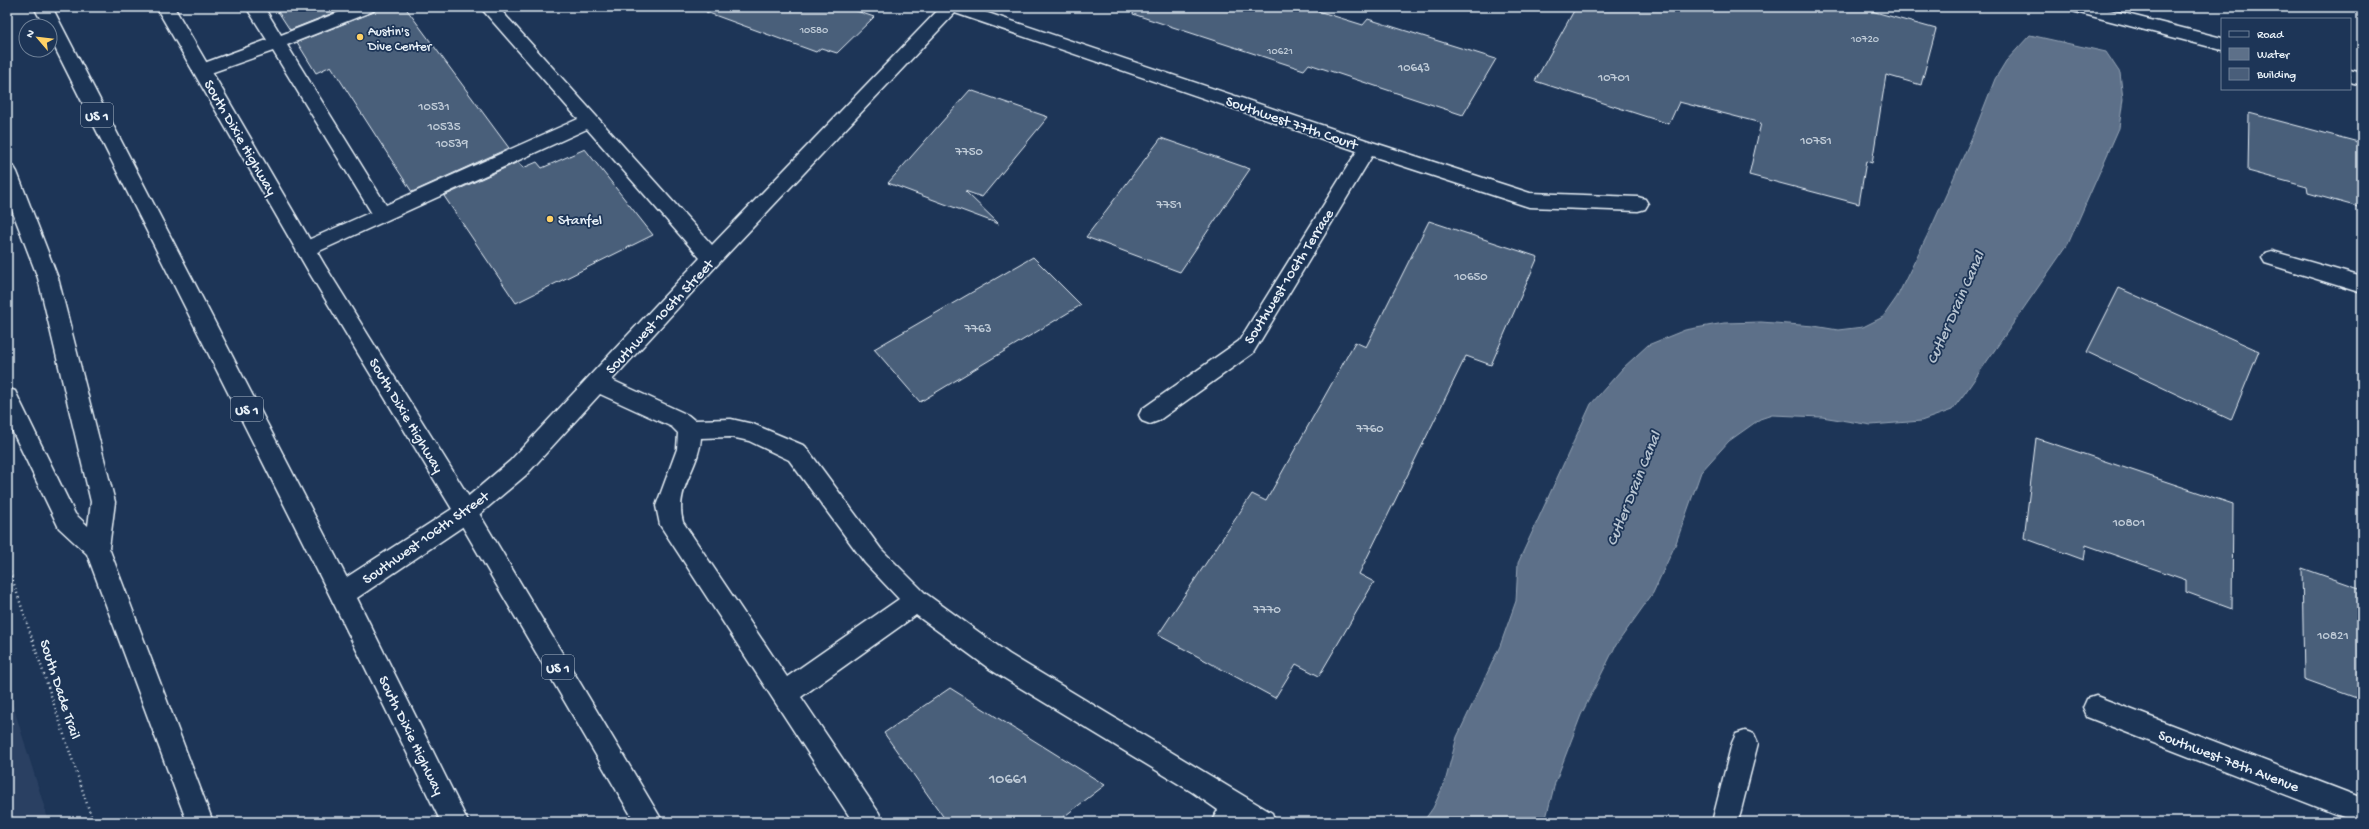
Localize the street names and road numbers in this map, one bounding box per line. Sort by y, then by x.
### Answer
street label: South Dixie Highway [199,77,280,200]
street label: Southwest 77th Court [1223,93,1361,156]
road number: US 1 [81,103,113,127]
street label: Southwest 106th Terrace [1241,206,1339,348]
street label: Southwest 106th Street [603,255,720,379]
street label: South Dixie Highway [364,355,447,477]
road number: US 1 [231,397,263,421]
street label: Southwest 106th Street [359,487,494,589]
street label: South Dade Trail [35,638,84,742]
road number: US 1 [542,655,574,679]
street label: South Dixie Highway [373,673,447,799]
street label: Southwest 78th Avenue [2155,727,2301,797]

